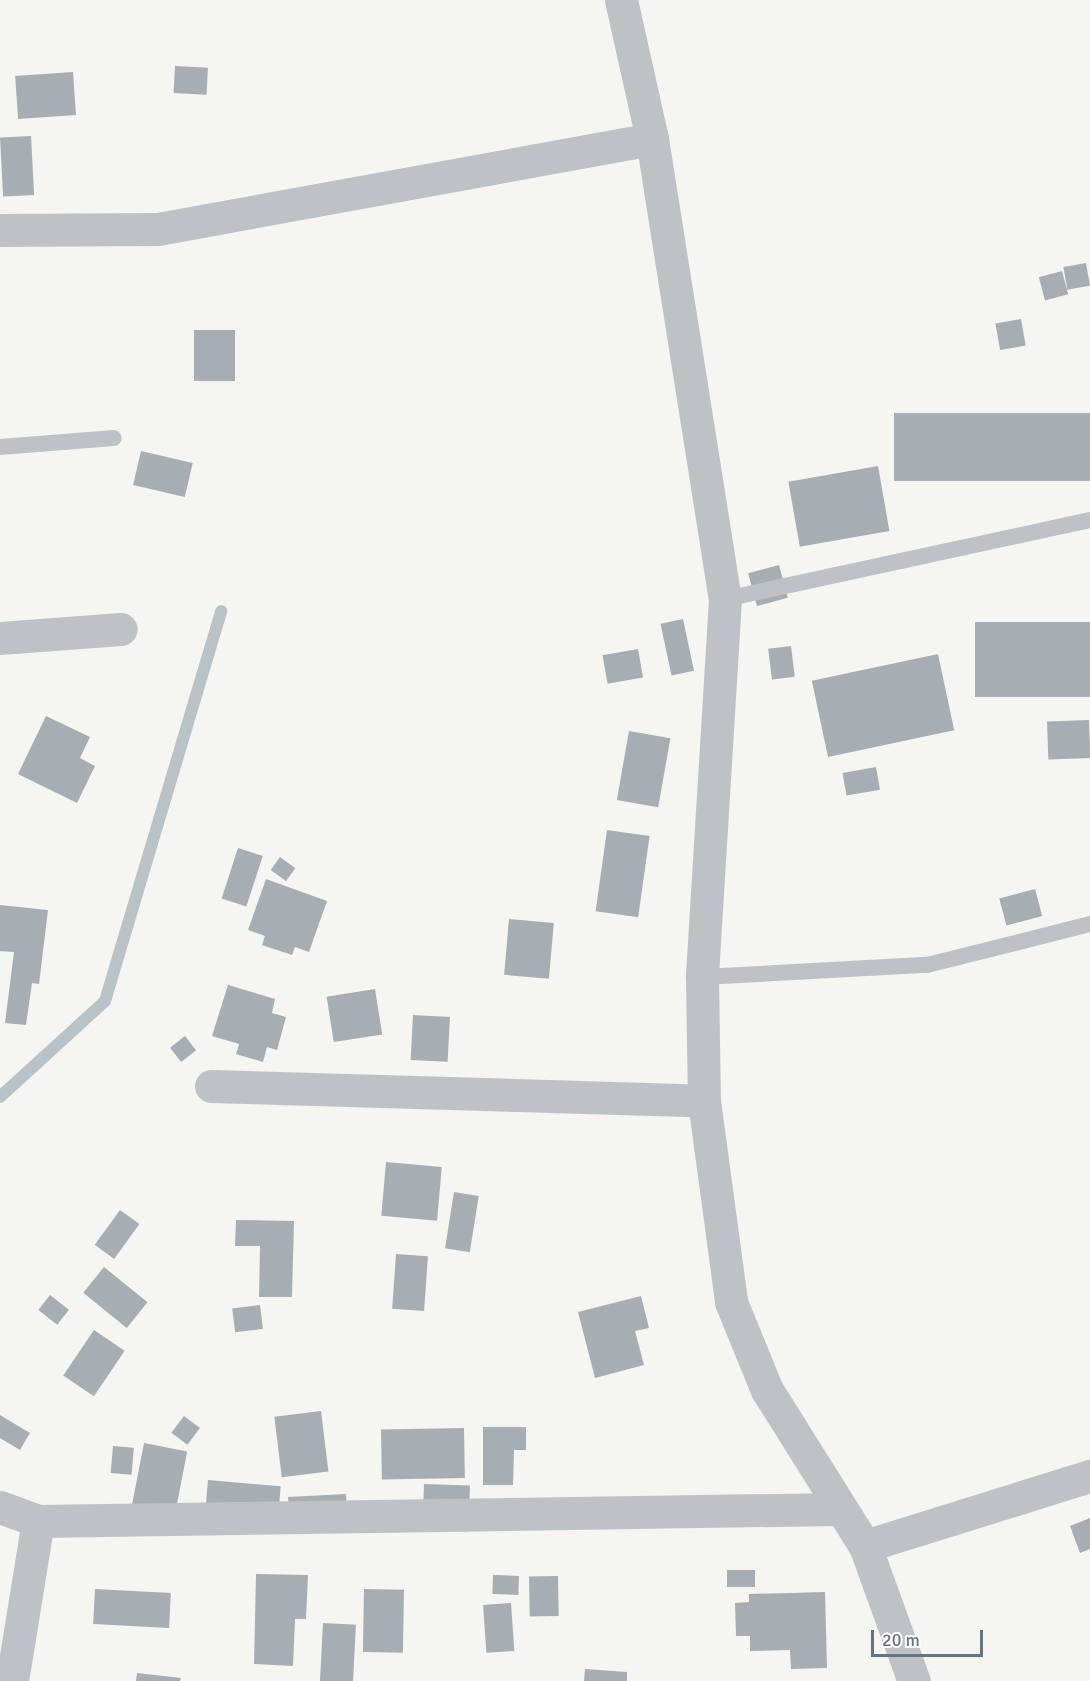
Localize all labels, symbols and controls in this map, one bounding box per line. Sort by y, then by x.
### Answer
scale bar [874,1618,986,1656]
text: 20 m [882,1629,920,1651]

